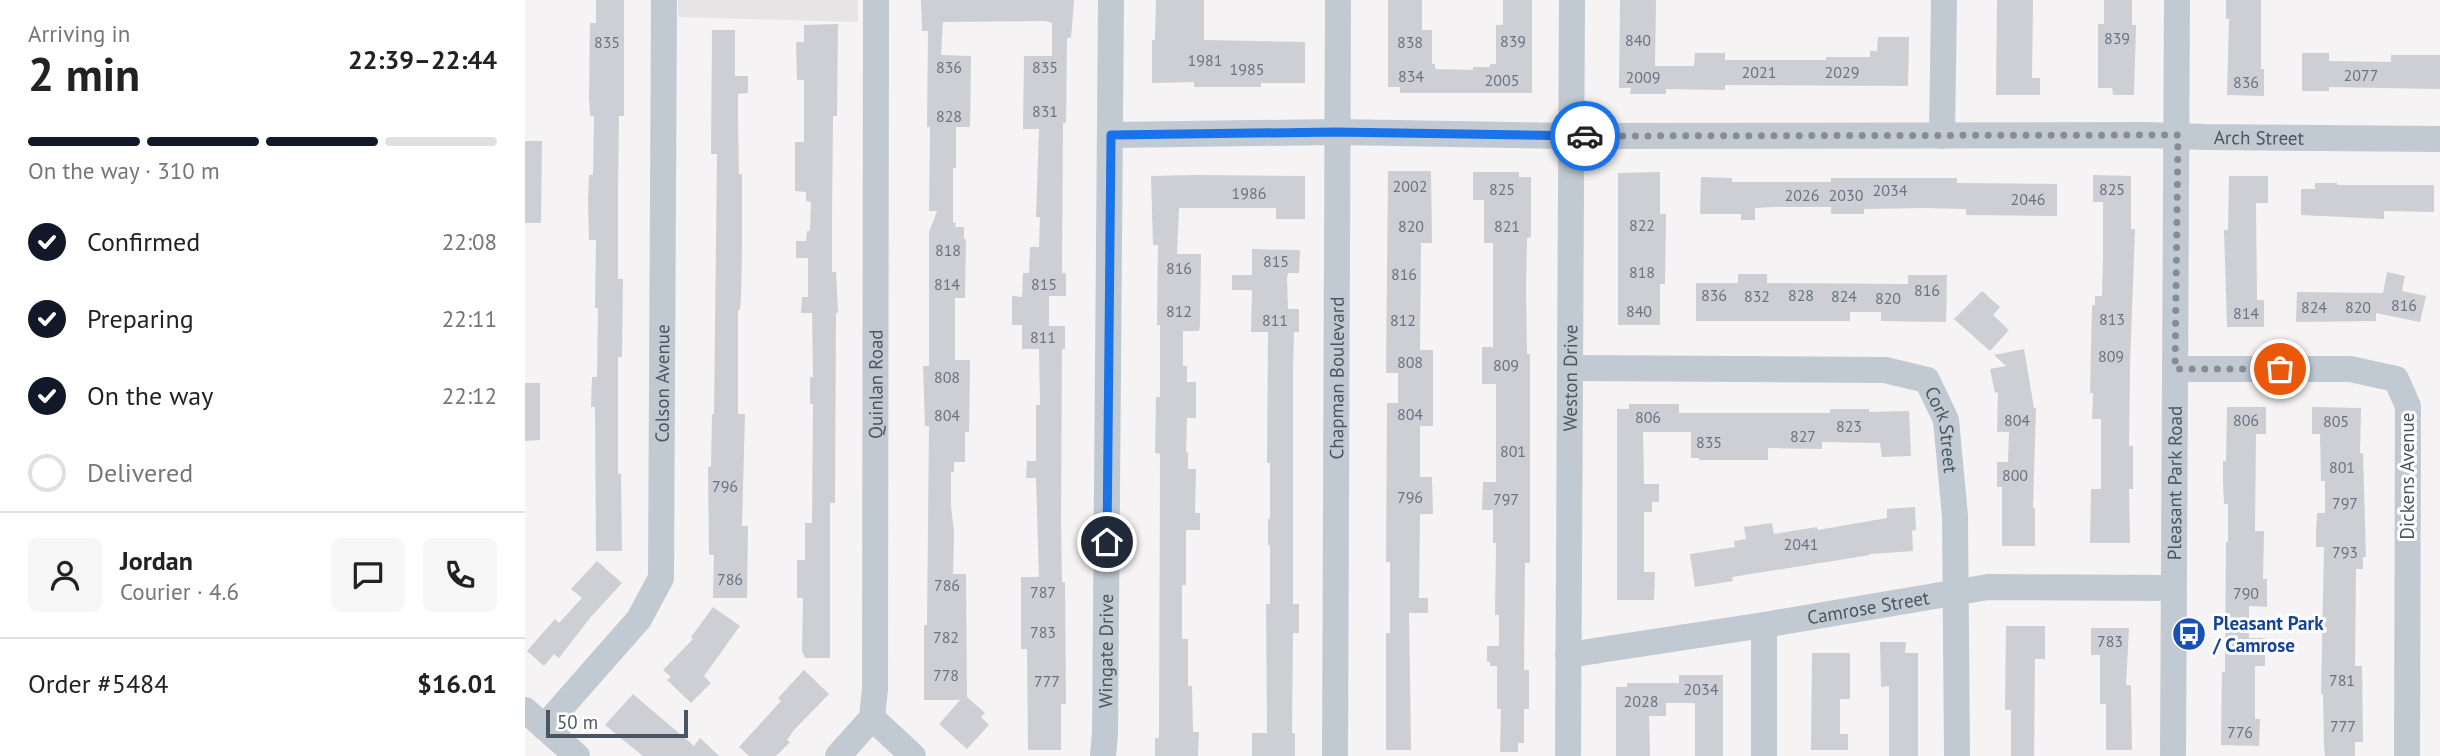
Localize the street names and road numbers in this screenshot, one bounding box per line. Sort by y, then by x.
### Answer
street label: Arch Street [2214,125,2305,150]
street label: Chapman Boulevard [1324,296,1349,460]
street label: Colson Avenue [650,324,674,443]
street label: Weston Drive [1558,324,1582,432]
street label: Quinlan Road [863,329,888,439]
street label: Cork Street [1920,382,1963,474]
street label: Pleasant Park Road [2162,406,2187,560]
street label: Dickens Avenue [2395,413,2419,539]
street label: Camrose Street [1805,585,1932,629]
street label: Wingate Drive [1093,594,1118,708]

